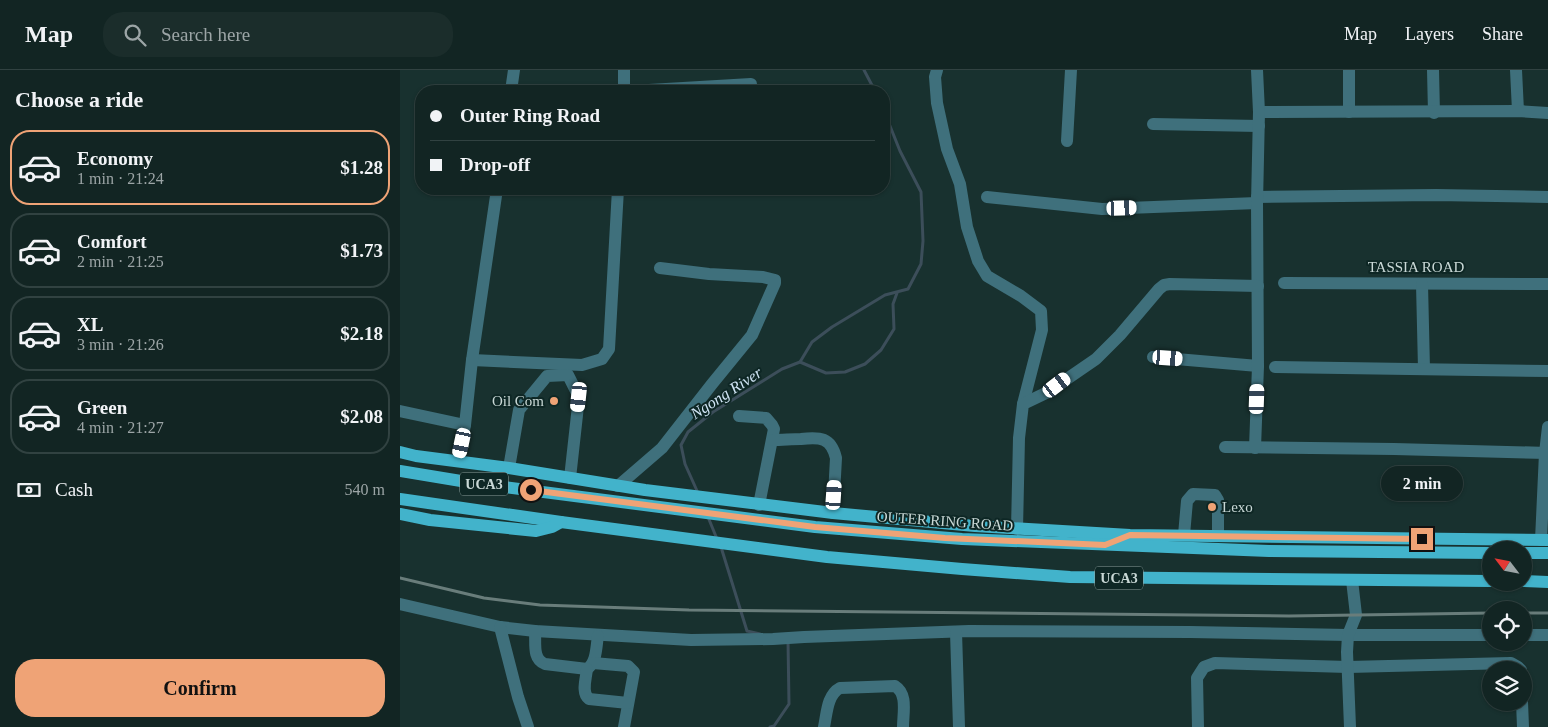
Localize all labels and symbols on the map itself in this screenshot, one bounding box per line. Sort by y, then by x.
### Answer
car [1106,200,1137,216]
street label: TASSIA ROAD [1368,259,1465,275]
car [1152,349,1183,367]
water label: Ngong River [686,363,766,424]
car [1040,370,1073,400]
car [569,381,588,413]
car [1248,384,1265,414]
place label: Oil Com [492,393,544,409]
marker: Oil Com [548,395,560,407]
car [451,427,472,459]
callout: 2 min [1381,466,1463,502]
road number: UCA3 [460,472,508,496]
route start [520,479,542,501]
car [825,480,842,510]
place label: Lexo [1222,499,1253,515]
marker: Lexo [1206,501,1218,513]
street label: OUTER RING ROAD [876,508,1014,534]
route end [1411,528,1433,550]
north arrow [1482,541,1532,591]
road number: UCA3 [1095,566,1143,590]

